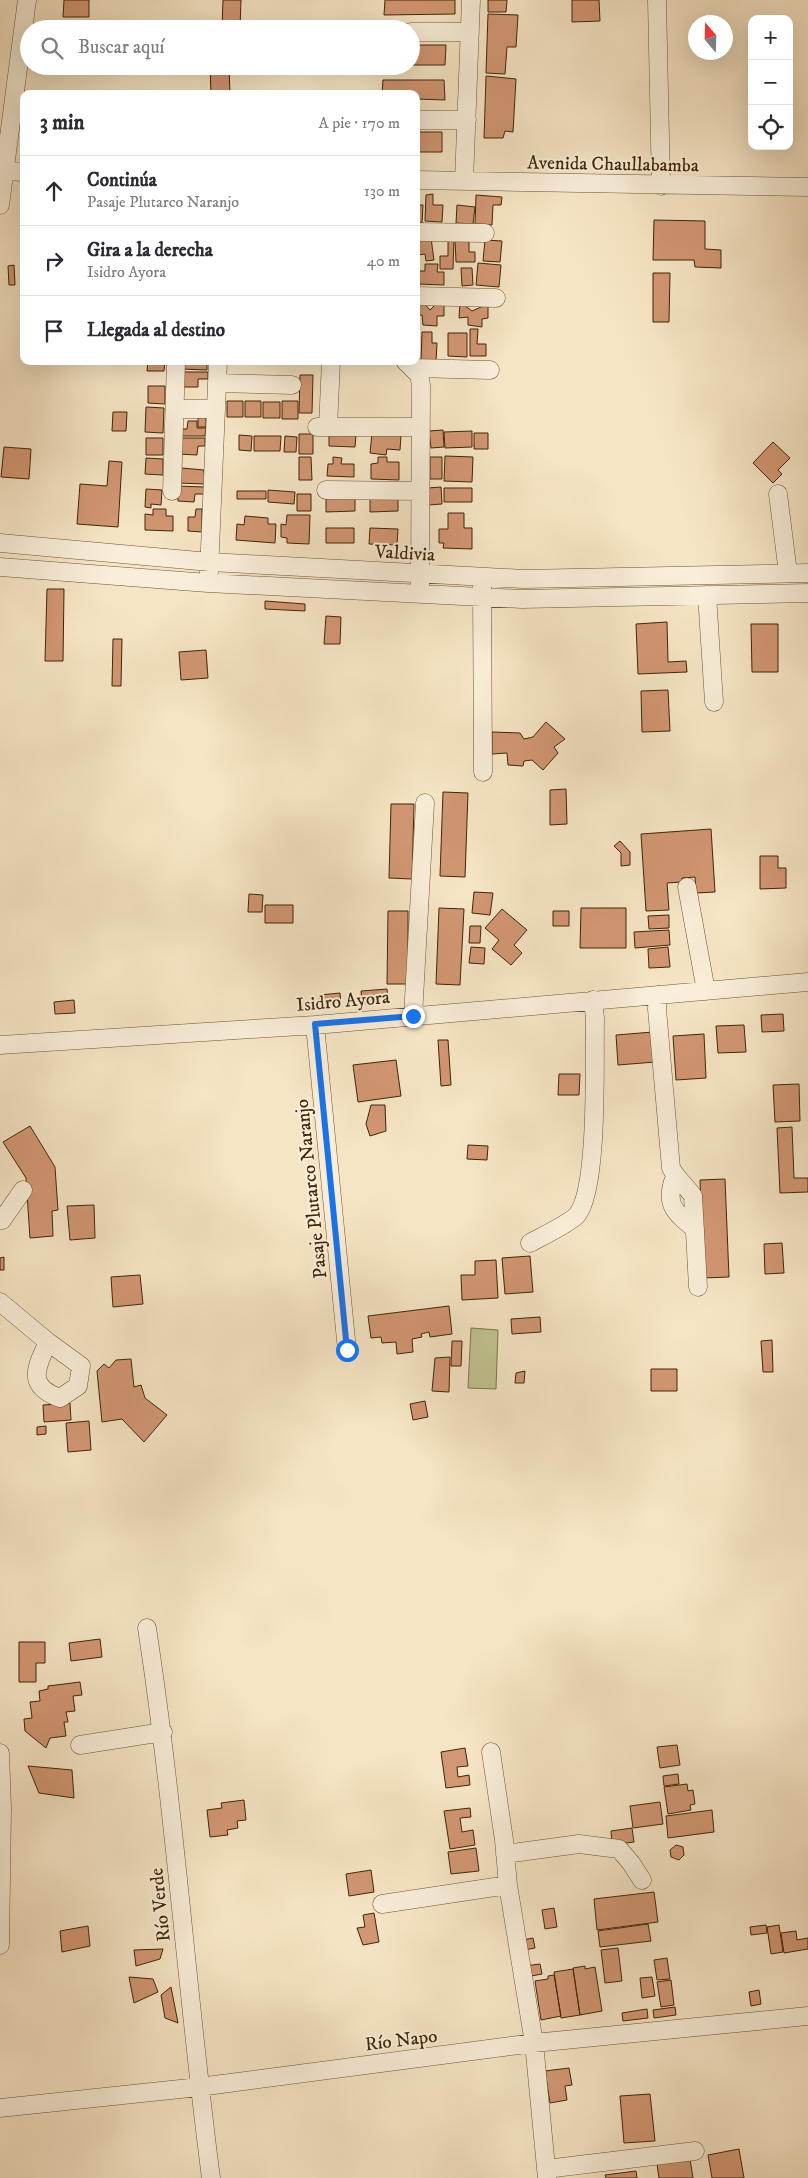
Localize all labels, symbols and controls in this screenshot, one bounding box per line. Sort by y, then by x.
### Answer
north arrow [688,15,733,60]
map controls [748,15,793,150]
button: + [748,15,793,60]
search box [20,20,420,75]
icon: search [38,34,66,62]
text: Buscar aquí [78,36,164,59]
button: − [748,60,793,105]
button: locate [748,105,793,150]
text: 3 min [40,110,85,136]
text: A pie · 170 m [319,113,400,133]
street label: Avenida Chaullabamba [527,152,699,177]
text: Continúa [87,169,157,192]
icon: ahead [40,177,68,205]
text: 130 m [364,181,400,201]
text: Pasaje Plutarco Naranjo [87,192,239,212]
text: Gira a la derecha [87,239,213,262]
icon: right [40,247,68,275]
text: 40 m [367,251,400,271]
text: Isidro Ayora [87,262,166,282]
icon: arrive [40,317,68,345]
text: Llegada al destino [87,319,225,342]
street label: Valdivia [373,540,436,567]
street label: Isidro Ayora [295,986,391,1017]
route end [402,1005,425,1028]
street label: Pasaje Plutarco Naranjo [291,1098,332,1280]
route start [336,1339,359,1362]
street label: Río Verde [145,1867,176,1943]
street label: Río Napo [364,2025,439,2056]

